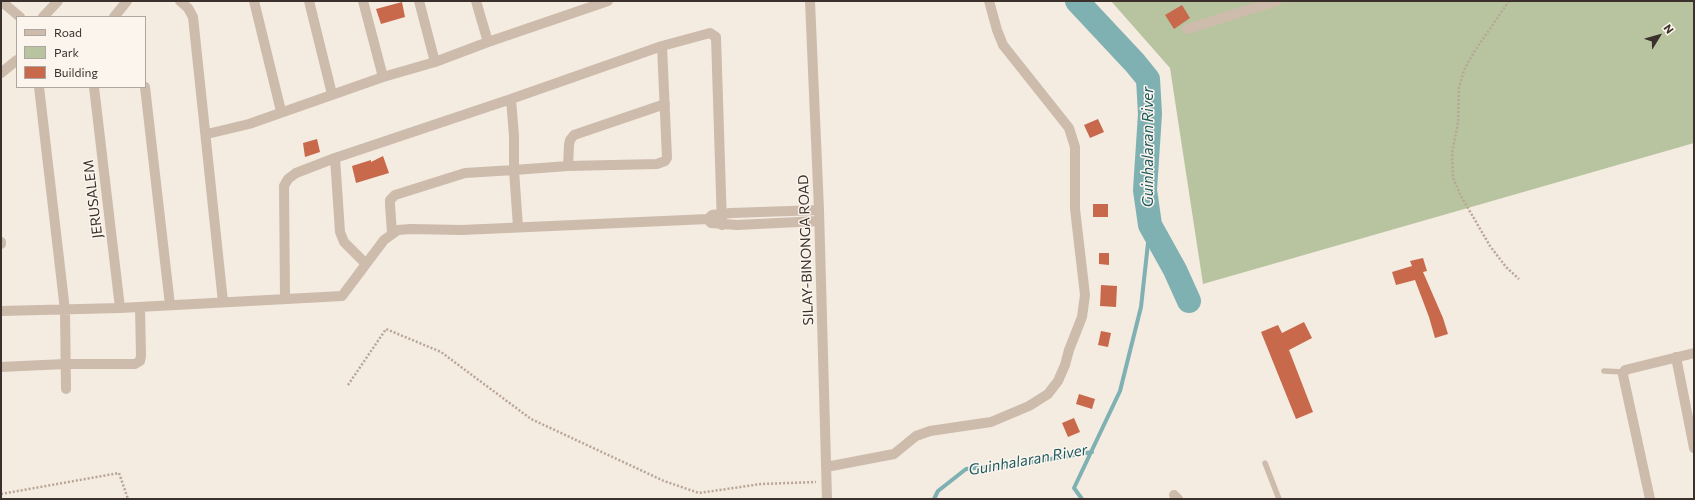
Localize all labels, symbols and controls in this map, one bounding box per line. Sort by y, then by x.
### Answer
legend [16,16,146,88]
north arrow [1639,16,1679,56]
text: N [1661,21,1677,36]
text: Road [54,25,82,39]
text: Park [54,45,79,59]
text: Building [54,65,98,79]
water label: Guinhalaran River [1139,87,1157,207]
street label: JERUSALEM [80,159,106,239]
street label: SILAY-BINONGA ROAD [795,174,817,326]
water label: Guinhalaran River [967,441,1089,479]

